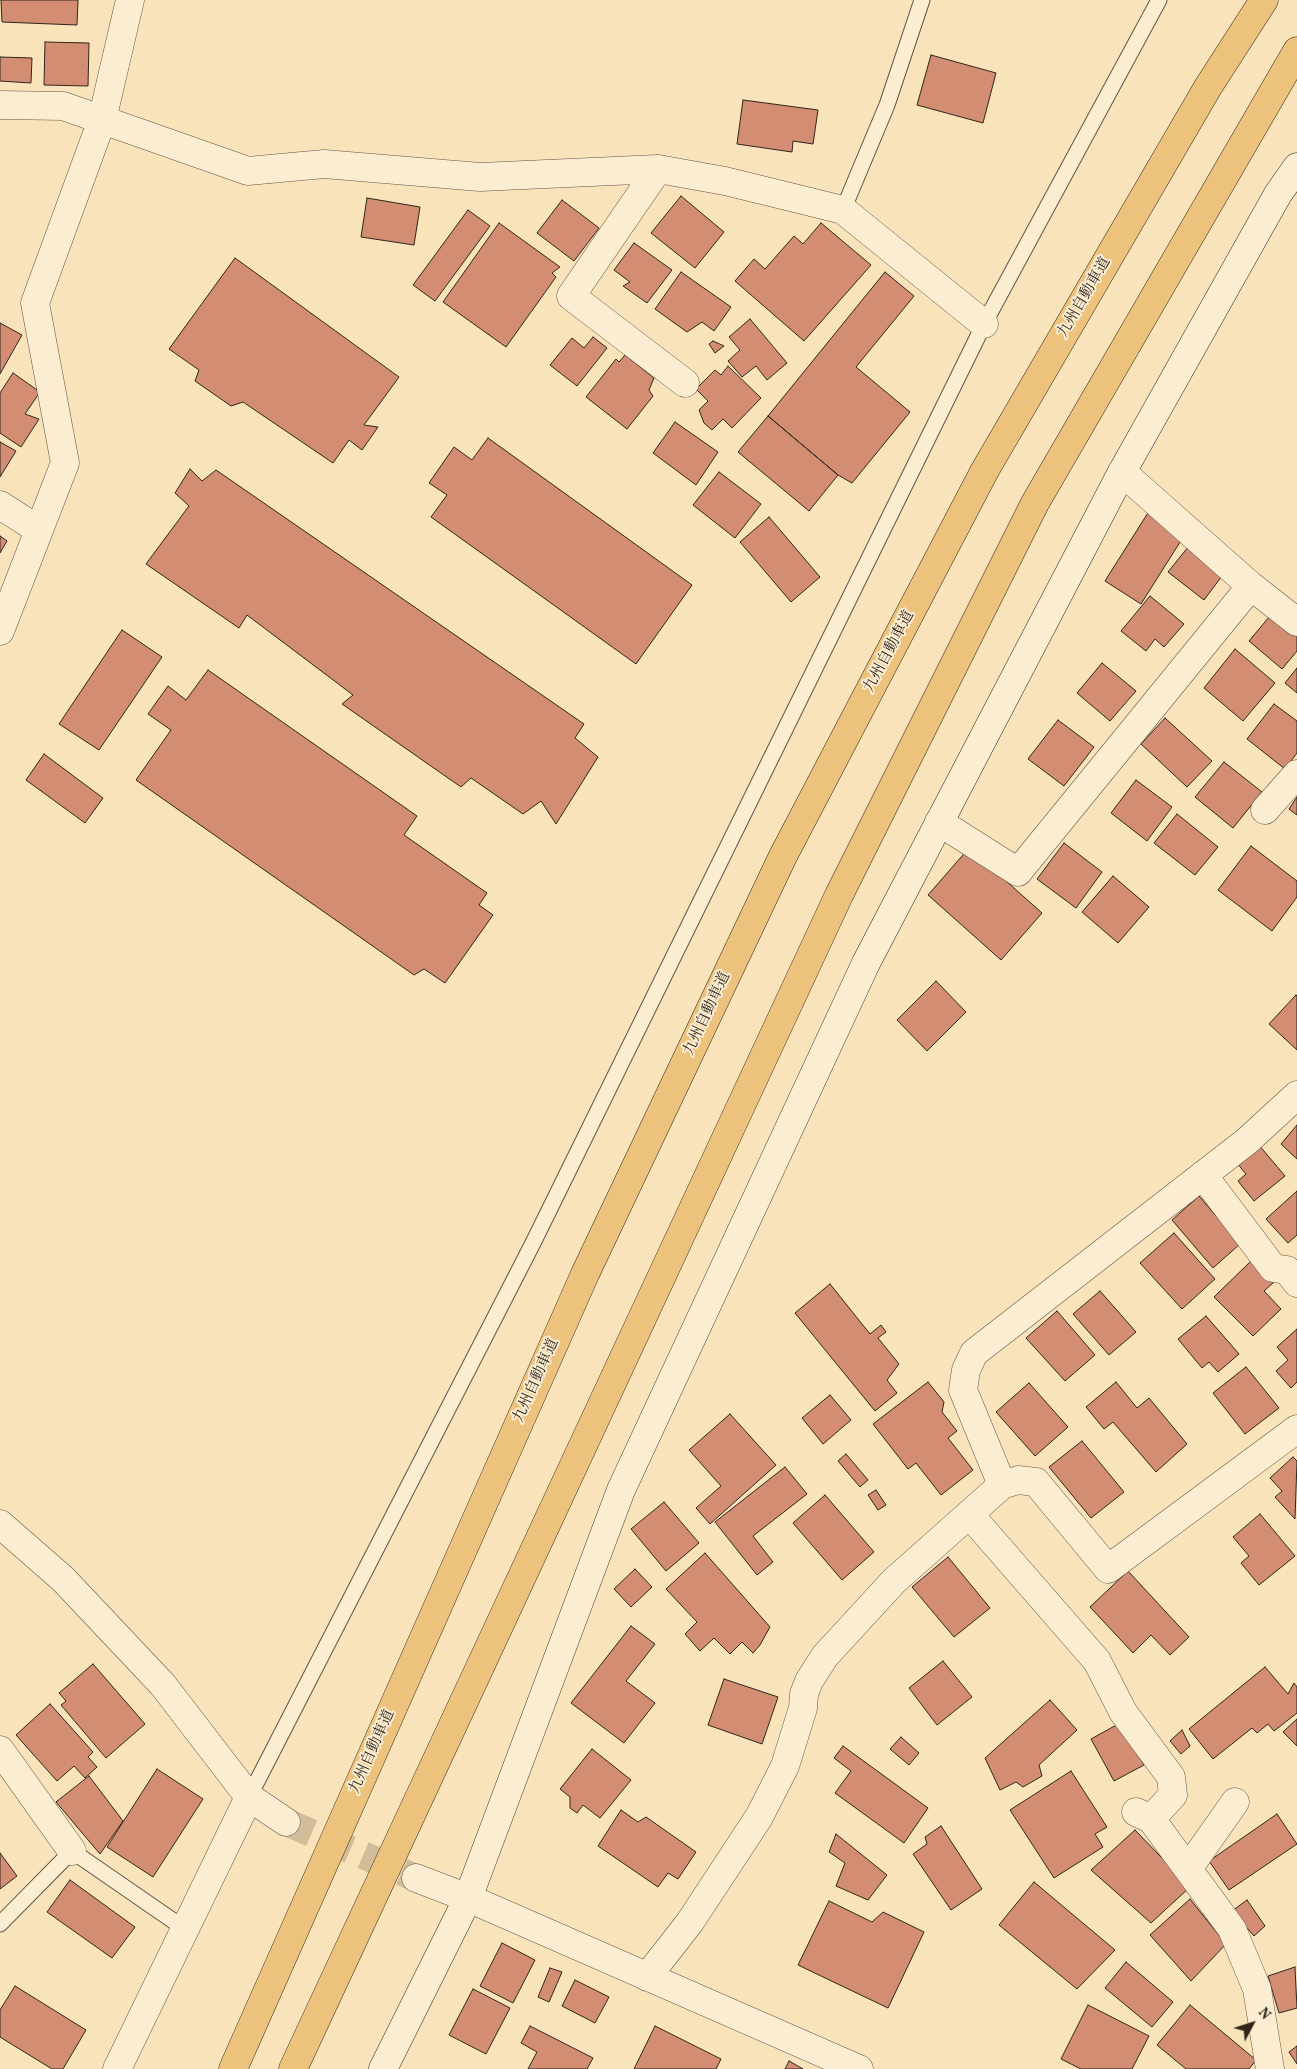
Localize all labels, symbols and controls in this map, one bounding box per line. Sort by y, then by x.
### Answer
street label: 九州自動車道 [1055,255,1115,341]
street label: 九州自動車道 [861,608,919,696]
street label: 九州自動車道 [681,969,735,1059]
street label: 九州自動車道 [510,1336,564,1426]
street label: 九州自動車道 [346,1707,400,1797]
north arrow [1227,1999,1277,2049]
text: N [1253,2004,1274,2024]

